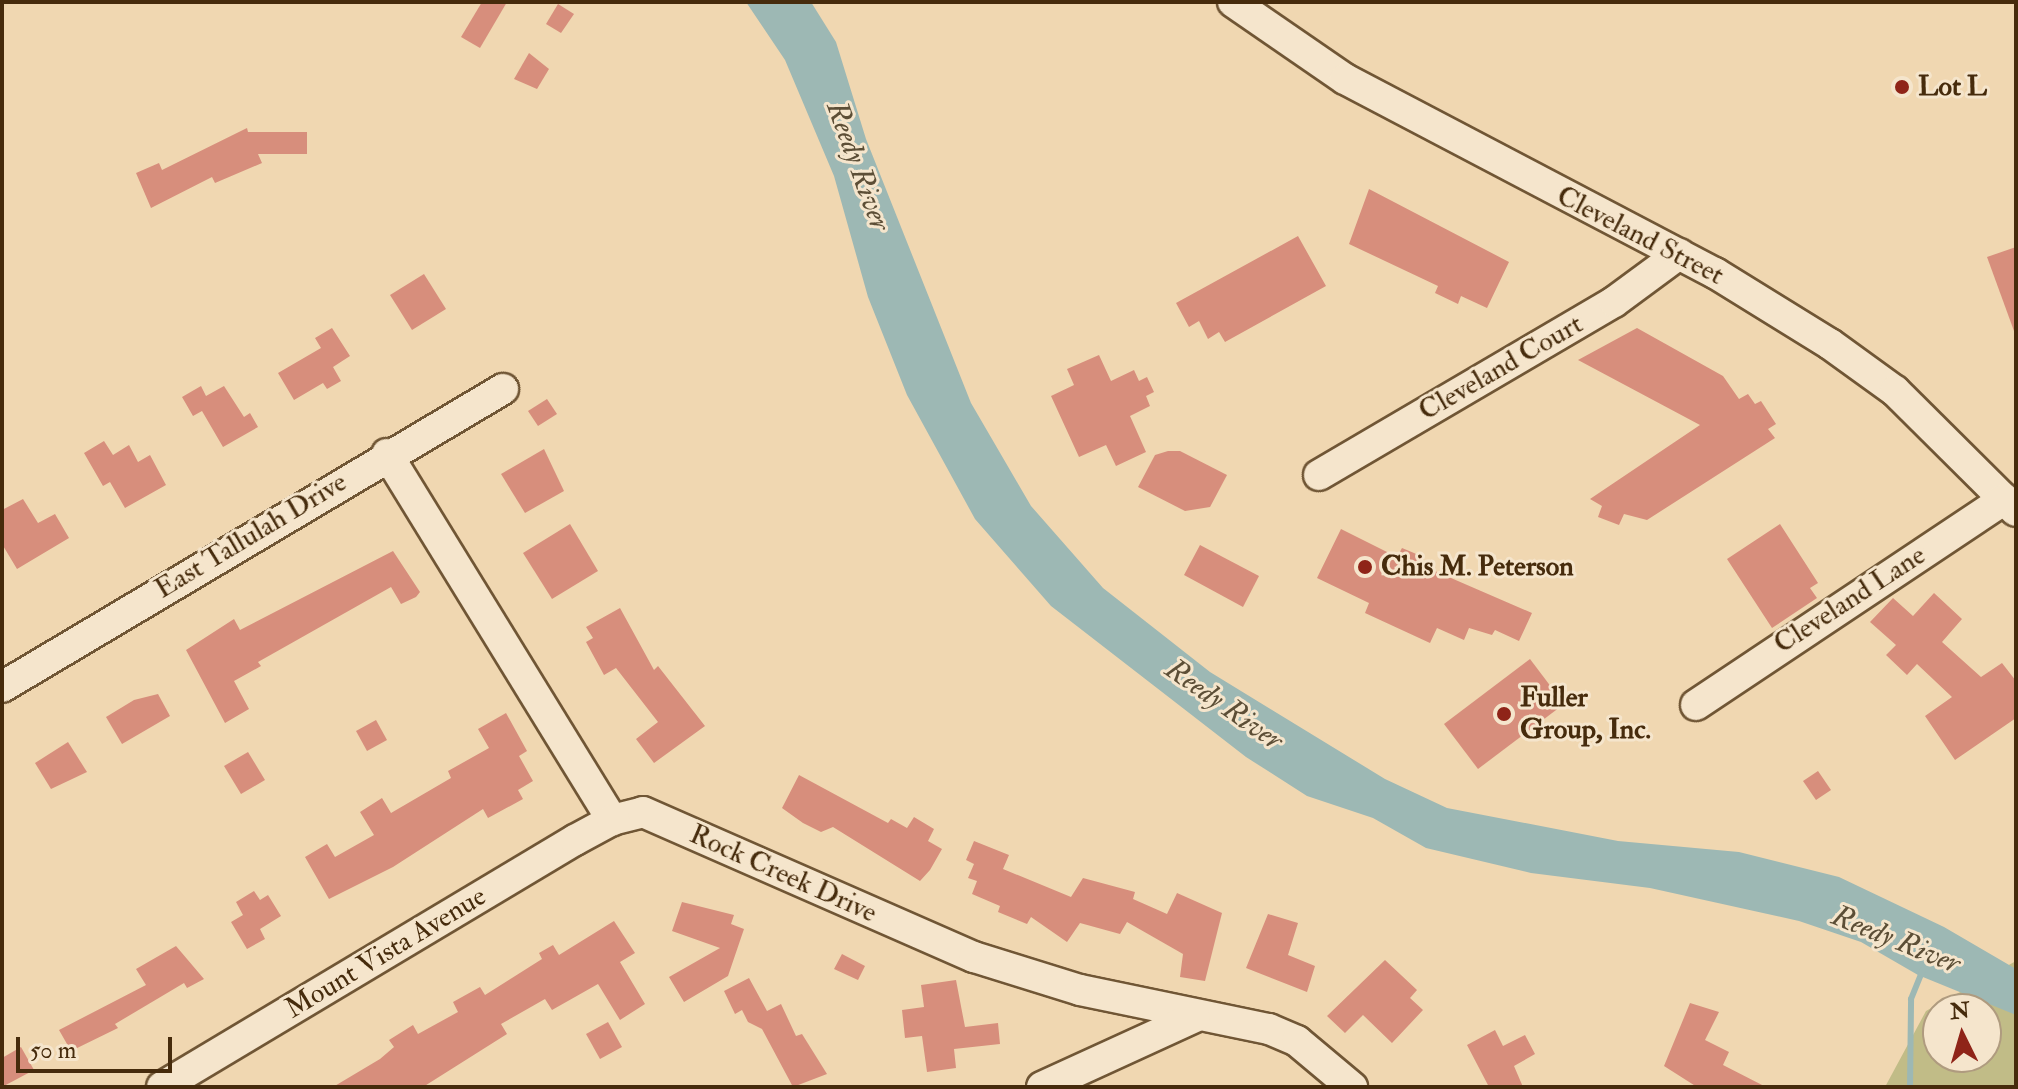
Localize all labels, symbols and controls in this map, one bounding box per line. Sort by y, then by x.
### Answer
place label: Lot L [1918,70,1987,104]
marker: Lot L [1893,78,1911,96]
water label: Reedy River [818,96,898,236]
street label: Cleveland Street [1551,179,1729,293]
street label: Cleveland Court [1413,308,1589,428]
street label: East Tallulah Drive [149,466,353,606]
street label: Cleveland Lane [1768,539,1932,661]
place label: Chis M. Peterson [1381,550,1574,584]
marker: Chis M. Peterson [1356,558,1374,576]
water label: Reedy River [1158,651,1290,759]
place label: Fuller Group, Inc. [1520,681,1651,747]
marker: Fuller Group, Inc. [1495,705,1513,723]
street label: Rock Creek Drive [684,818,882,930]
street label: Mount Vista Avenue [280,880,492,1026]
water label: Reedy River [1827,898,1965,982]
north arrow [1922,993,2002,1073]
text: N [1949,996,1971,1026]
scale bar [20,1021,176,1071]
text: 50 m [30,1035,76,1066]

